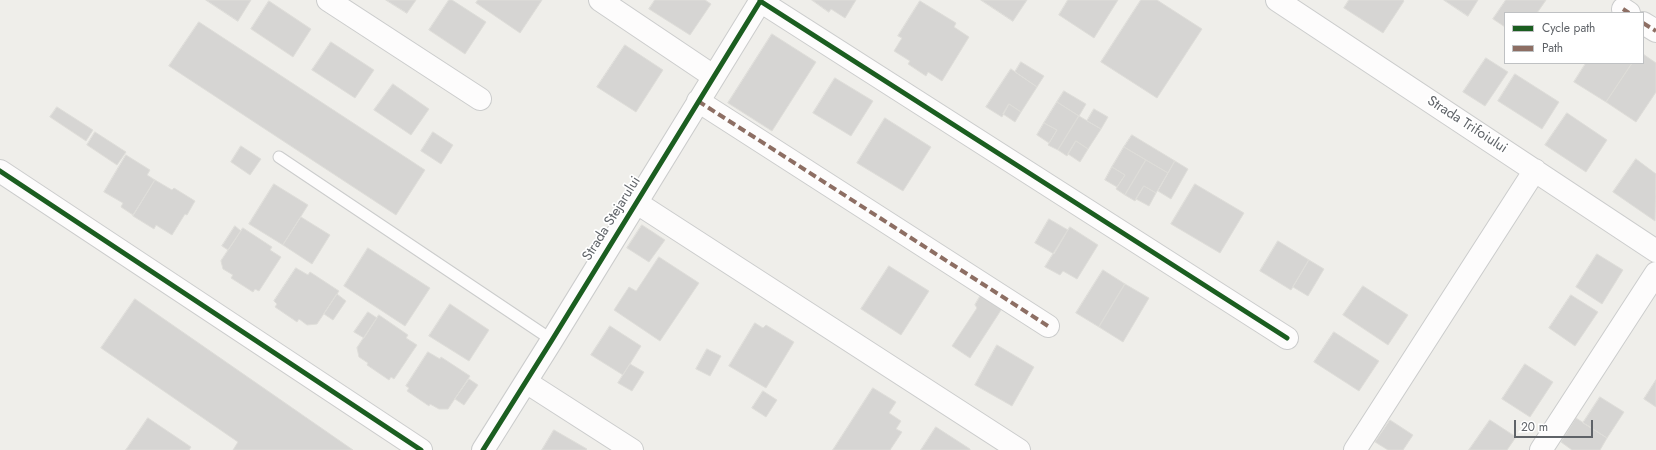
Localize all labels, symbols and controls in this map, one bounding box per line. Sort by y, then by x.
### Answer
legend [1504,12,1644,64]
text: Cycle path [1542,19,1595,37]
text: Path [1542,39,1563,57]
street label: Strada Trifoiului [1424,93,1510,157]
street label: Strada Stejarului [579,174,645,264]
scale bar [1516,412,1595,438]
text: 20 m [1521,418,1548,436]

